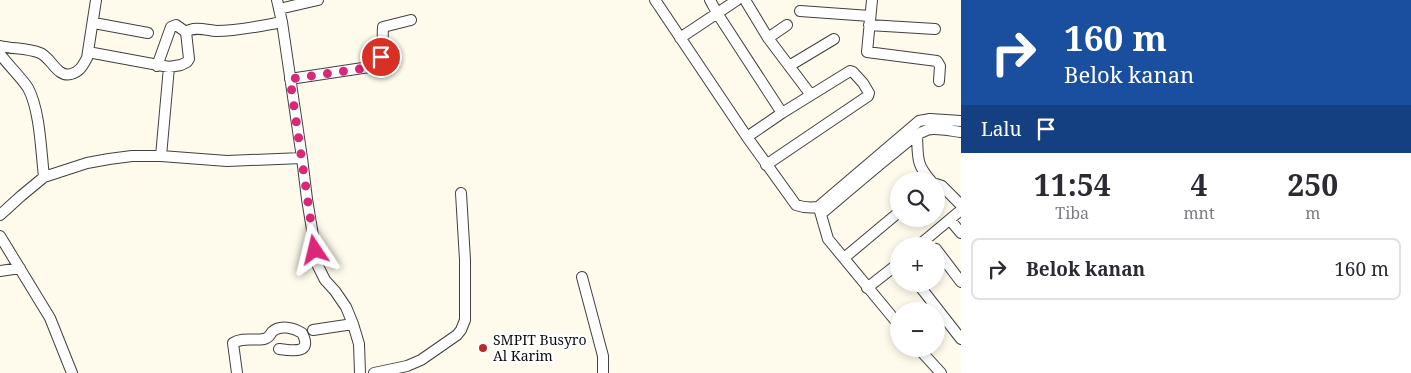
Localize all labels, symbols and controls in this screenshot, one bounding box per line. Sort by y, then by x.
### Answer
text: 160 m [1064,14,1167,61]
icon: right [981,20,1046,85]
pin [360,36,402,78]
icon: arrive [367,43,395,71]
text: Belok kanan [1064,59,1194,89]
icon: arrive [1032,115,1060,143]
text: Lalu [981,116,1022,142]
text: 11:54 [1034,164,1111,205]
text: 4 [1191,164,1208,205]
text: 250 [1287,164,1338,205]
map controls [890,172,945,357]
button: search [890,172,945,227]
text: Tiba [1055,202,1089,224]
text: mnt [1183,202,1215,224]
text: m [1305,202,1320,224]
position arrow [288,223,340,275]
button: + [890,237,945,292]
icon: right [983,255,1011,283]
text: Belok kanan [1026,256,1145,282]
text: 160 m [1334,256,1389,282]
button: − [890,302,945,357]
place label: SMPIT Busyro Al Karim [493,330,587,365]
marker: SMPIT Busyro Al Karim [477,342,489,354]

